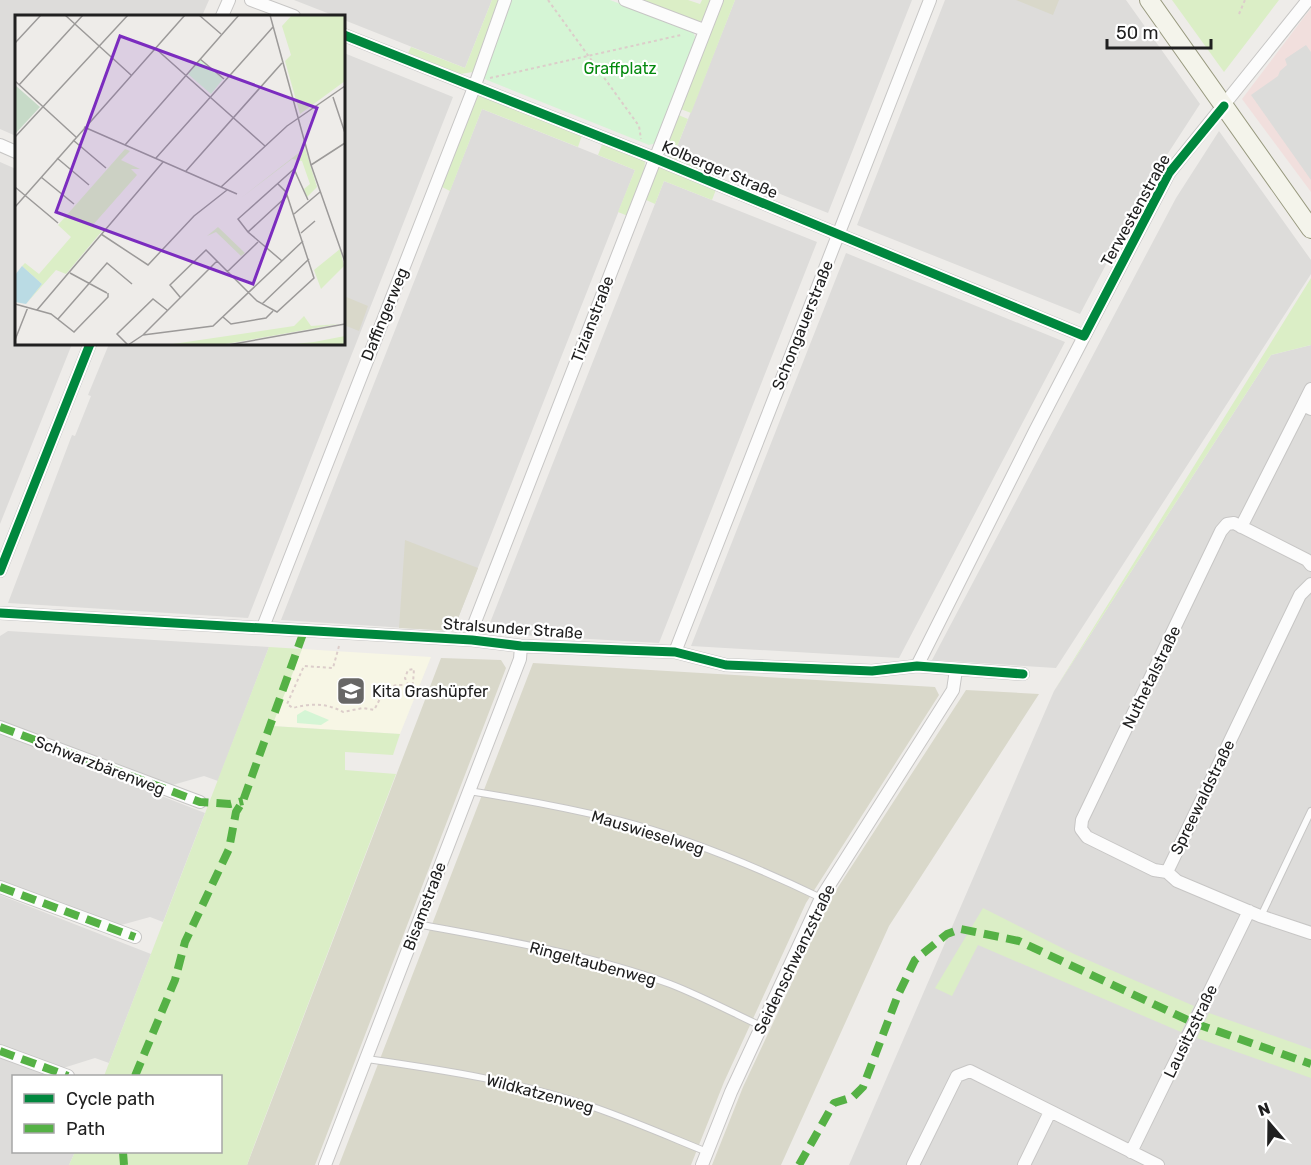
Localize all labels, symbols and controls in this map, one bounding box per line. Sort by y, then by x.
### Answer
scale bar [1107,12,1210,50]
inset map [15,15,345,345]
text: 50 m [1116,22,1159,44]
park label: Graffplatz [583,59,657,78]
street label: Kolberger Straße [659,136,781,202]
street label: Terwestenstraße [1097,151,1174,270]
street label: Schongauerstraße [768,258,837,393]
street label: Daffingerweg [357,265,412,364]
street label: Tizianstraße [567,273,618,365]
street label: Stralsunder Straße [443,614,583,643]
street label: Nuthetalstraße [1118,623,1185,732]
school or university icon: Kita Grashüpfer [335,675,367,707]
place label: Kita Grashüpfer [372,682,488,701]
street label: Schwarzbärenweg [32,732,168,799]
street label: Spreewaldstraße [1166,737,1239,858]
street label: Mauswieselweg [589,806,707,859]
street label: Bisamstraße [399,859,450,953]
street label: Seidenschwanzstraße [750,881,839,1037]
street label: Ringeltaubenweg [527,937,658,990]
street label: Lausitzstraße [1160,981,1221,1081]
street label: Wildkatzenweg [484,1070,596,1117]
legend [12,1075,222,1153]
text: Cycle path [66,1088,155,1110]
north arrow [1239,1093,1299,1153]
text: N [1255,1098,1273,1120]
text: Path [66,1118,105,1140]

